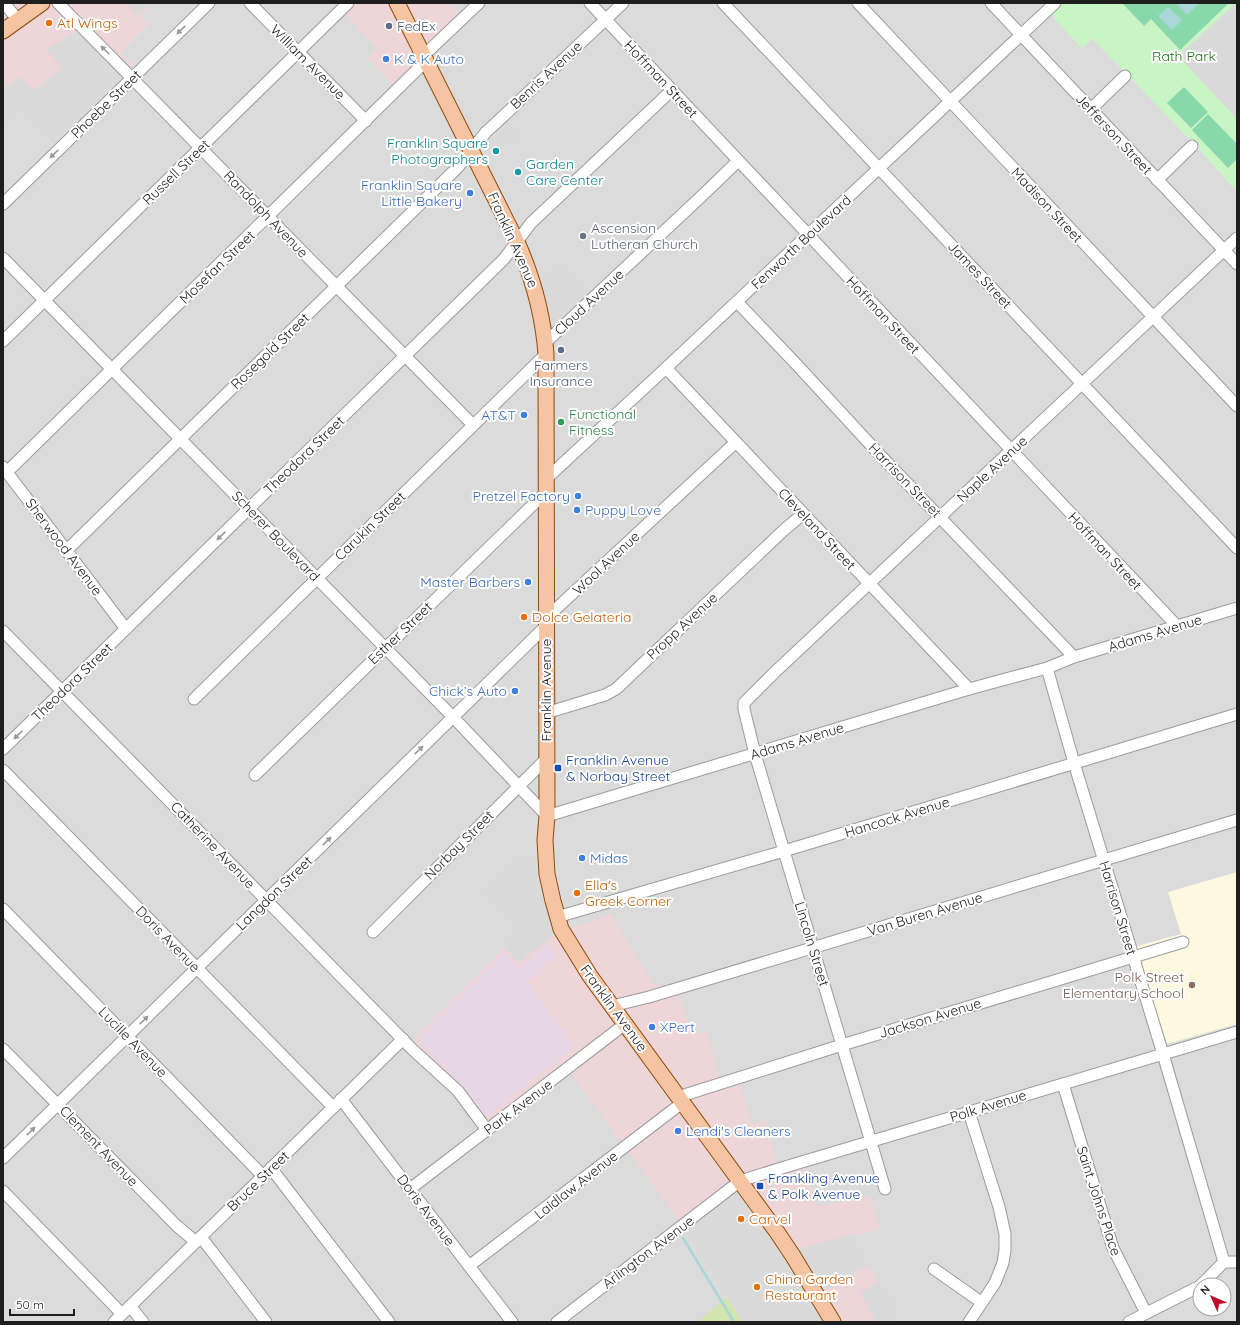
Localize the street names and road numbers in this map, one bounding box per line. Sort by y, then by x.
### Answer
street label: William Avenue [267,21,349,103]
street label: Hoffman Street [620,36,702,122]
street label: Benris Avenue [506,37,586,113]
street label: Phoebe Street [67,66,145,142]
street label: Jefferson Street [1072,90,1156,179]
street label: Russell Street [139,135,214,209]
street label: Madison Street [1007,163,1087,247]
street label: Randolph Avenue [220,167,312,261]
street label: Franklin Avenue [484,189,542,291]
street label: Fenworth Boulevard [747,191,855,293]
street label: Mosefan Street [175,226,259,308]
street label: James Street [944,237,1016,313]
street label: Cloud Avenue [550,265,628,339]
street label: Hoffman Street [842,272,924,358]
street label: Rosegold Street [227,309,313,393]
street label: Theodora Street [260,412,348,498]
street label: Naple Avenue [953,432,1031,506]
street label: Harrison Street [865,439,946,522]
street label: Cleveland Street [774,484,860,574]
street label: Scherer Boulevard [228,487,324,585]
street label: Carukin Street [331,488,409,564]
street label: Sherwood Avenue [21,495,107,599]
street label: Hoffman Street [1064,508,1146,594]
street label: Wool Avenue [569,527,643,599]
street label: Propp Avenue [643,588,721,663]
street label: Esther Street [364,598,436,668]
street label: Adams Avenue [1106,610,1204,656]
street label: Franklin Avenue [537,638,555,742]
street label: Theodora Street [28,639,116,725]
street label: Adams Avenue [748,718,846,764]
street label: Hancock Avenue [842,792,952,842]
street label: Catherine Avenue [167,798,259,892]
street label: Norbay Street [420,806,498,884]
street label: Langdon Street [232,852,316,934]
street label: Harrison Street [1095,859,1141,958]
street label: Van Buren Avenue [865,888,985,940]
street label: Lincoln Street [791,899,833,989]
street label: Doris Avenue [132,902,204,976]
street label: Franklin Avenue [576,961,652,1055]
street label: Jackson Avenue [877,994,983,1042]
street label: Lucille Avenue [95,1003,171,1081]
street label: Park Avenue [480,1075,556,1139]
street label: Polk Avenue [948,1086,1029,1126]
street label: Clement Avenue [56,1102,142,1190]
street label: Saint Johns Place [1073,1144,1125,1258]
street label: Bruce Street [223,1147,293,1215]
street label: Laidlaw Avenue [531,1147,622,1223]
street label: Doris Avenue [393,1171,459,1250]
street label: Arlington Avenue [598,1212,698,1292]

